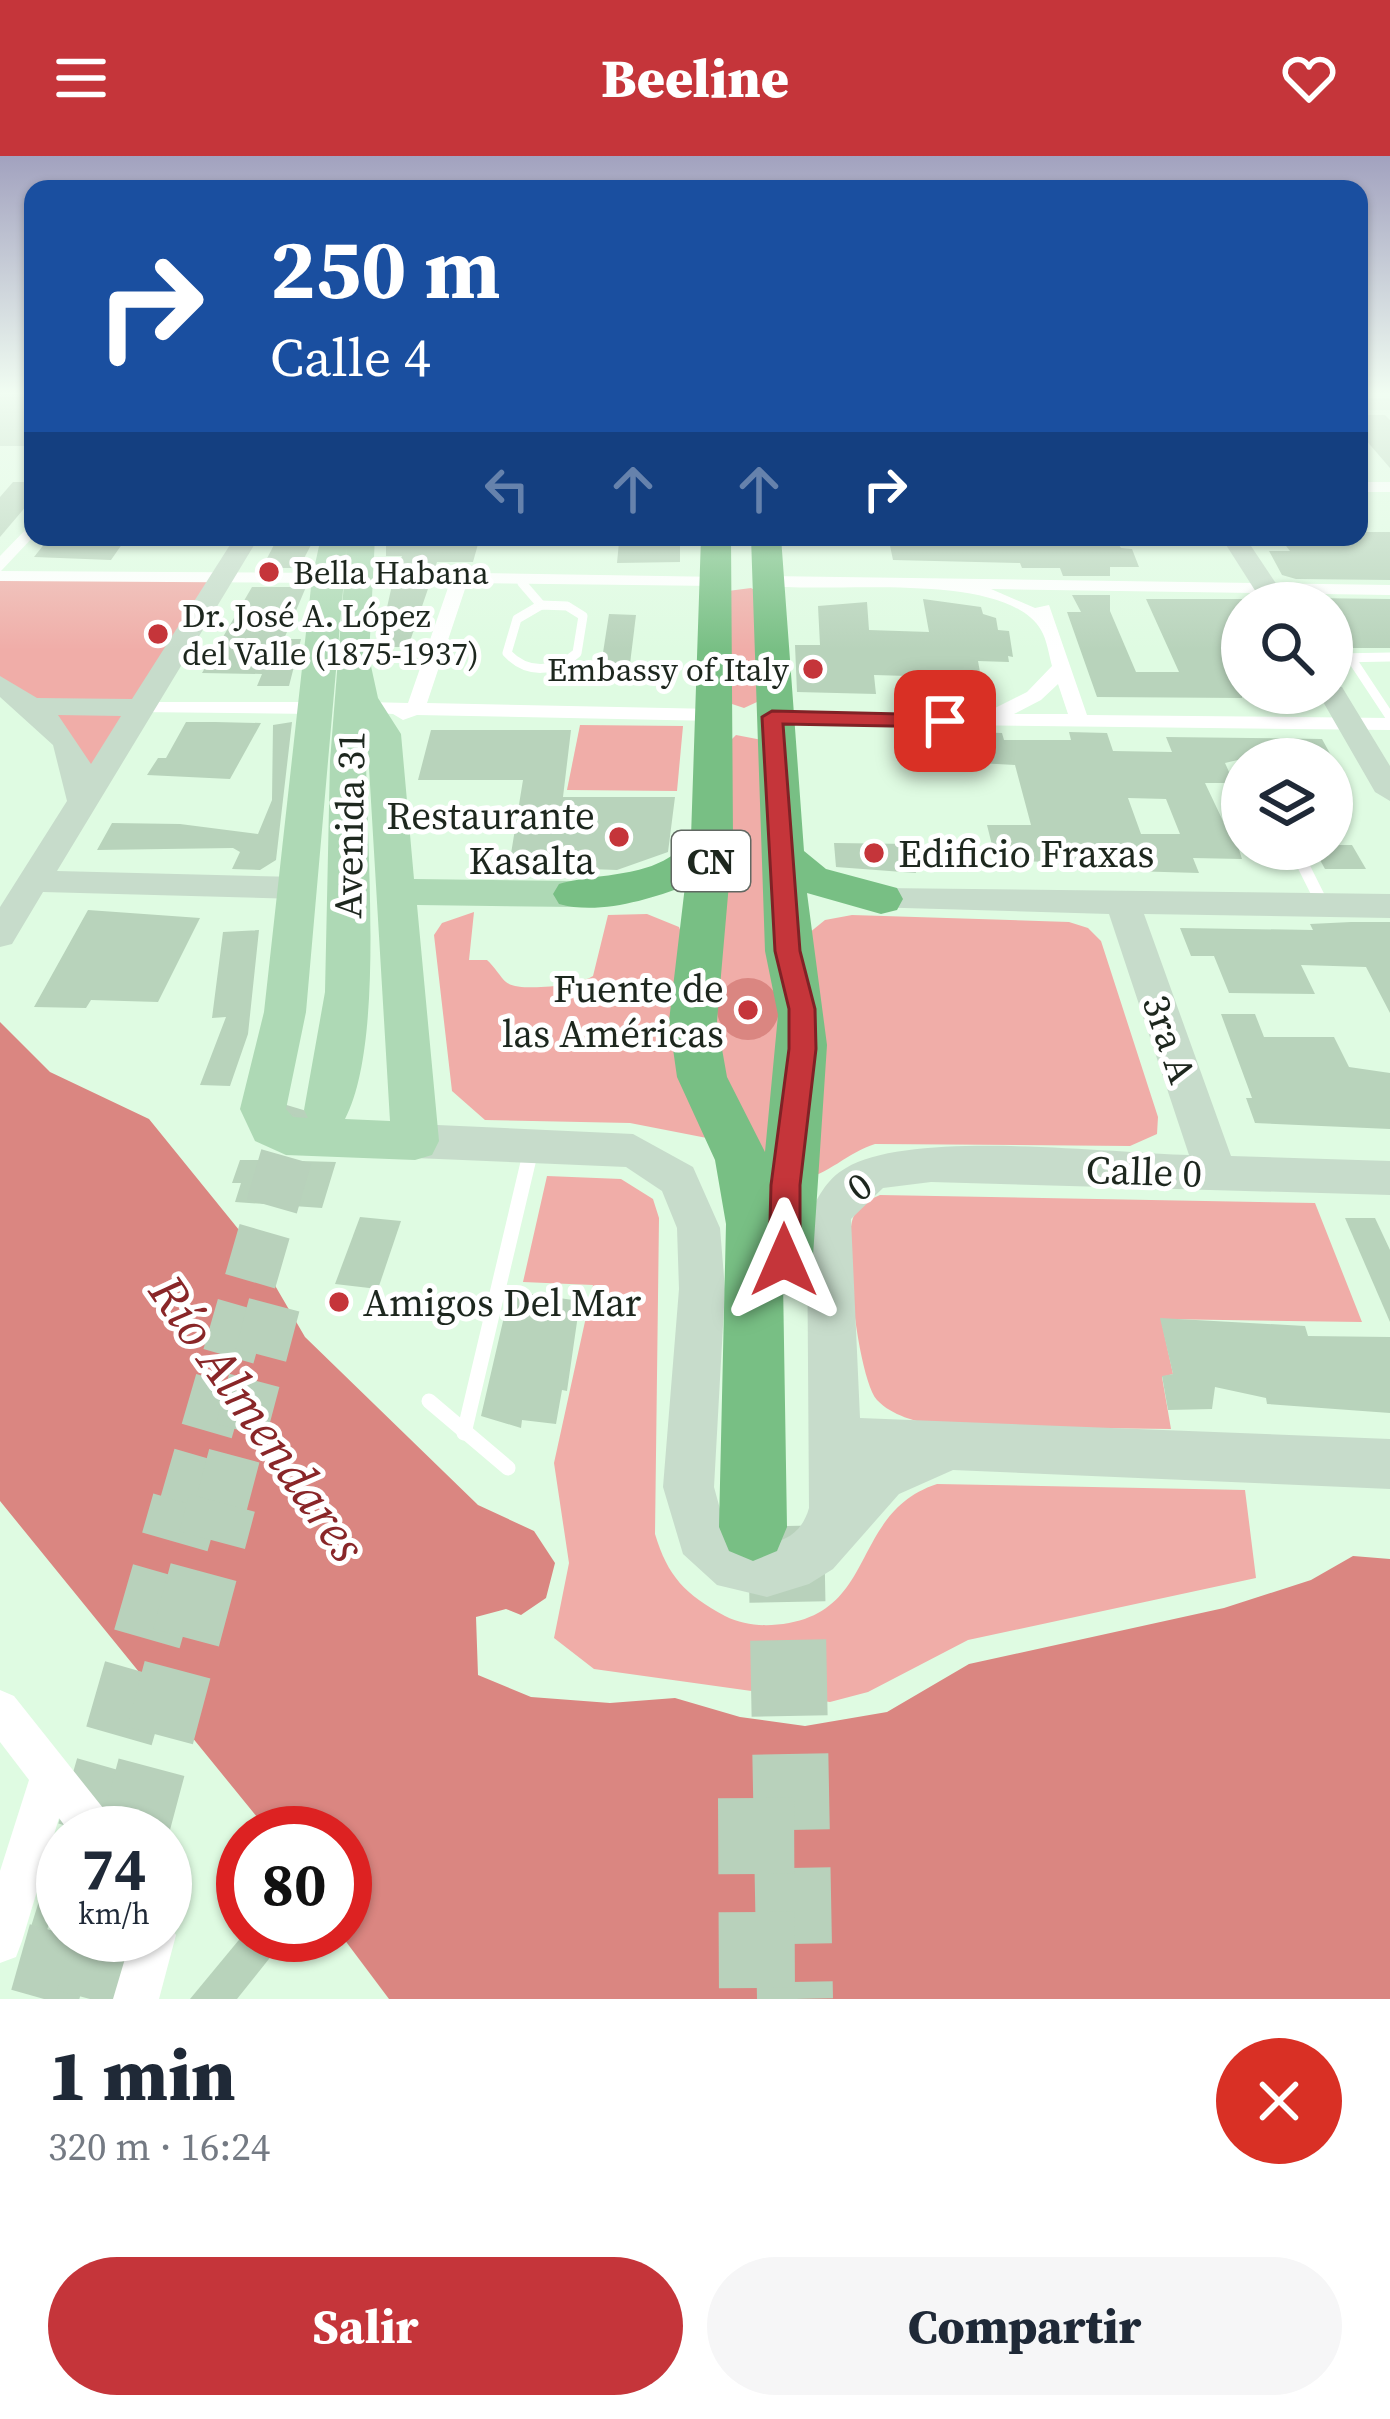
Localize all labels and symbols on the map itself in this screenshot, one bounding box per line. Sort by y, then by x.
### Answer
place label: Bella Habana [293,550,489,595]
marker: Bella Habana [256,559,282,585]
place label: Dr. José A. López del Valle (1875-1937) [182,593,479,676]
marker: Dr. José A. López del Valle (1875-1937) [145,621,171,647]
place label: Embassy of Italy [547,647,789,692]
marker: Embassy of Italy [800,656,826,682]
pin [894,670,996,772]
street label: Avenida 31 [321,731,378,919]
place label: Restaurante Kasalta [386,789,595,887]
marker: Restaurante Kasalta [606,824,632,850]
place label: Edificio Fraxas [898,827,1155,880]
road number: CN [672,831,750,891]
marker: Edificio Fraxas [861,840,887,866]
place label: Fuente de las Américas [502,962,724,1060]
street label: 3ra A [1130,988,1209,1091]
marker: Fuente de las Américas [735,997,761,1023]
street label: Calle 0 [1085,1143,1203,1200]
street label: 0 [836,1159,883,1214]
position arrow [721,1197,847,1323]
water label: Río Almendares [133,1260,383,1576]
place label: Amigos Del Mar [363,1276,642,1329]
marker: Amigos Del Mar [326,1289,352,1315]
speed limit sign: 80 [216,1806,372,1962]

